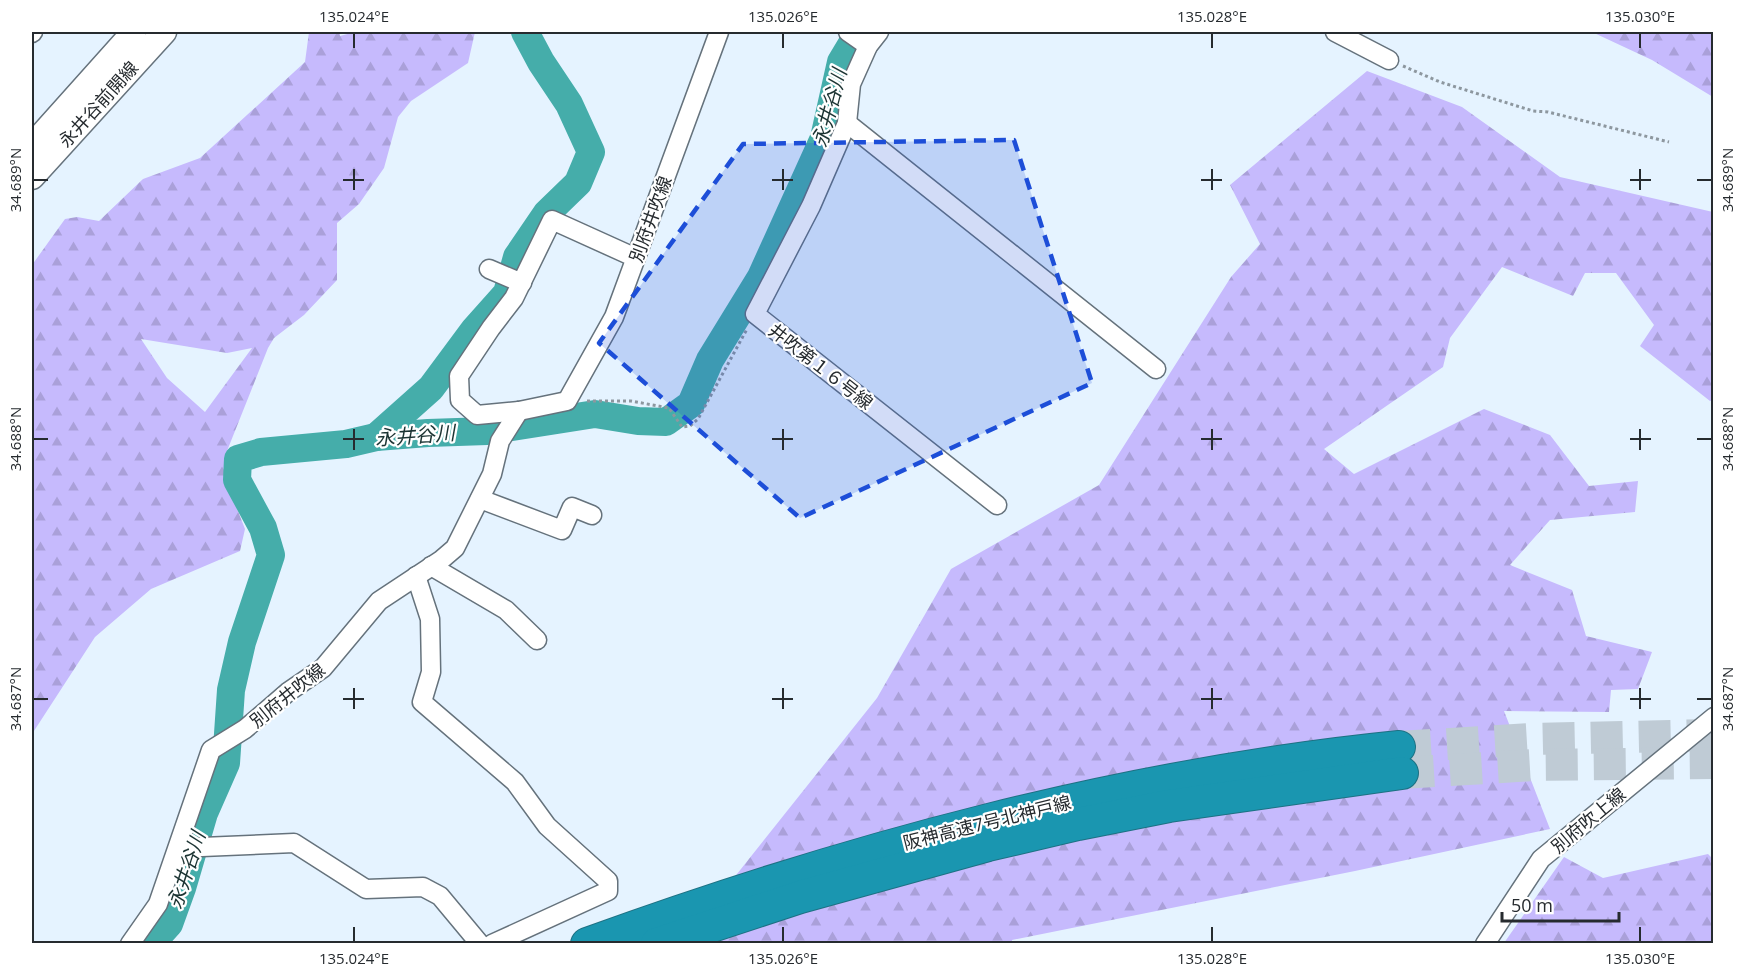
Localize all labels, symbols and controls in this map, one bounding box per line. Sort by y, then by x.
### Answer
text: 135.024°E [319,6,389,26]
text: 135.026°E [748,6,818,26]
text: 135.028°E [1177,6,1247,26]
text: 135.030°E [1605,6,1675,26]
street label: 永井谷前開線 [53,56,143,152]
water label: 永井谷川 [806,64,853,150]
text: 34.689°N [5,148,25,212]
text: 34.689°N [1717,148,1737,212]
street label: 別府井吹線 [623,173,677,265]
street label: 井吹第１６号線 [764,318,878,414]
text: 34.688°N [5,407,25,471]
text: 34.688°N [1717,407,1737,471]
water label: 永井谷川 [374,419,458,451]
street label: 別府井吹線 [244,657,330,733]
text: 34.687°N [5,667,25,731]
text: 34.687°N [1717,667,1737,731]
street label: 別府吹上線 [1546,782,1630,858]
street label: 阪神高速7号北神戸線 [901,790,1073,854]
water label: 永井谷川 [161,826,212,912]
scale bar [1502,885,1619,923]
text: 50 m [1511,893,1553,917]
text: 135.024°E [319,948,389,968]
text: 135.026°E [748,948,818,968]
text: 135.028°E [1177,948,1247,968]
text: 135.030°E [1605,948,1675,968]

